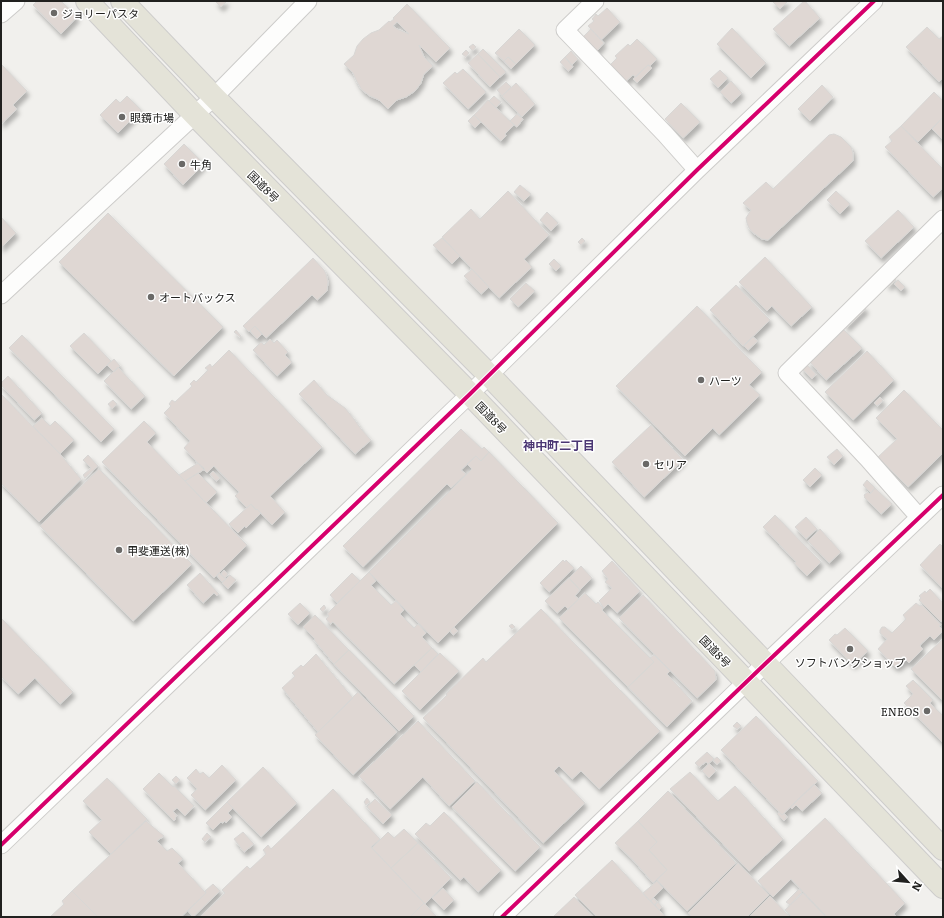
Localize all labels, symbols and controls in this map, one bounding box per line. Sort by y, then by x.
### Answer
place label: ジョリーパスタ [62,5,139,21]
marker: ジョリーパスタ [49,8,59,18]
place label: 眼鏡市場 [130,109,174,125]
marker: 眼鏡市場 [117,112,127,122]
place label: 牛角 [190,156,212,172]
marker: 牛角 [177,159,187,169]
street label: 国道8号 [245,167,283,205]
place label: オートバックス [159,289,236,305]
marker: オートバックス [146,292,156,302]
place label: ハーツ [709,372,742,388]
marker: ハーツ [696,375,706,385]
street label: 国道8号 [473,397,511,437]
district label: 神中町二丁目 [523,436,595,454]
place label: セリア [654,456,687,472]
marker: セリア [641,459,651,469]
place label: 甲斐運送(株) [127,542,189,558]
marker: 甲斐運送(株) [114,545,124,555]
street label: 国道8号 [697,631,735,671]
marker: ソフトバンクショップ [845,644,855,654]
place label: ソフトバンクショップ [795,654,905,670]
place label: ENEOS [881,703,919,719]
marker: ENEOS [922,706,932,716]
north arrow [888,862,928,902]
text: N [909,879,927,895]

